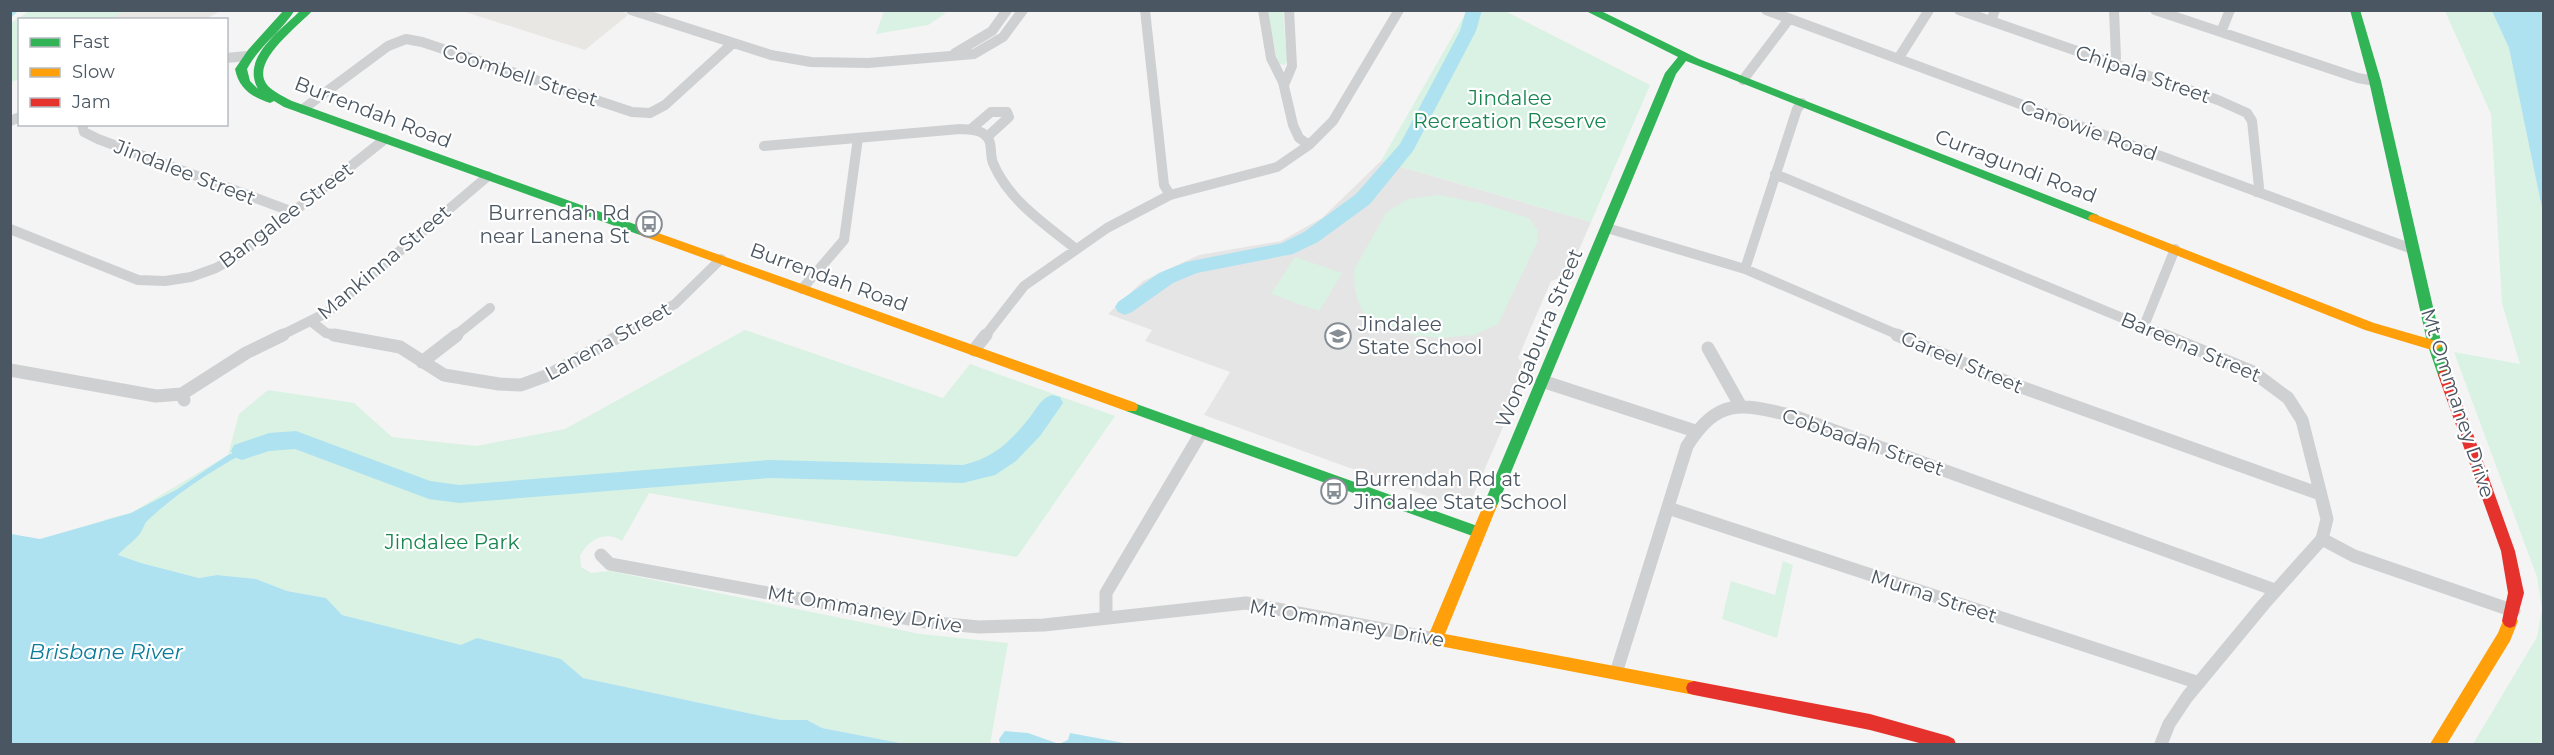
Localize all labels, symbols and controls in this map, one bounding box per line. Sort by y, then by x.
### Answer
legend [18,18,228,126]
text: Fast [72,31,110,53]
street label: Coombell Street [439,39,601,111]
street label: Chipala Street [2072,40,2214,108]
text: Slow [72,61,115,83]
street label: Burrendah Road [291,71,455,153]
park label: Jindalee Recreation Reserve [1413,86,1607,133]
text: Jam [71,91,111,113]
street label: Canowie Road [2017,94,2161,166]
street label: Curragundi Road [1932,124,2100,208]
street label: Jindalee Street [110,134,259,210]
street label: Bangalee Street [214,157,358,273]
street label: Mankinna Street [313,199,455,325]
place label: Burrendah Rd near Lanena St [479,201,630,248]
bus stop icon: Burrendah Rd near Lanena St [634,209,664,239]
street label: Burrendah Road [747,237,911,317]
street label: Wongaburra Street [1490,245,1588,431]
street label: Lanena Street [541,297,675,385]
street label: Mt Ommaney Drive [2416,305,2500,501]
street label: Bareena Street [2117,307,2265,387]
place label: Jindalee State School [1357,312,1482,359]
school or university icon: Jindalee State School [1323,321,1353,351]
street label: Gareel Street [1897,326,2027,398]
street label: Cobbadah Street [1779,403,1947,481]
place label: Burrendah Rd at Jindalee State School [1353,467,1567,514]
bus stop icon: Burrendah Rd at Jindalee State School [1319,476,1349,506]
park label: Jindalee Park [384,530,519,554]
street label: Murna Street [1868,564,2000,628]
street label: Mt Ommaney Drive [766,580,964,638]
street label: Mt Ommaney Drive [1248,594,1446,652]
water label: Brisbane River [29,639,184,664]

